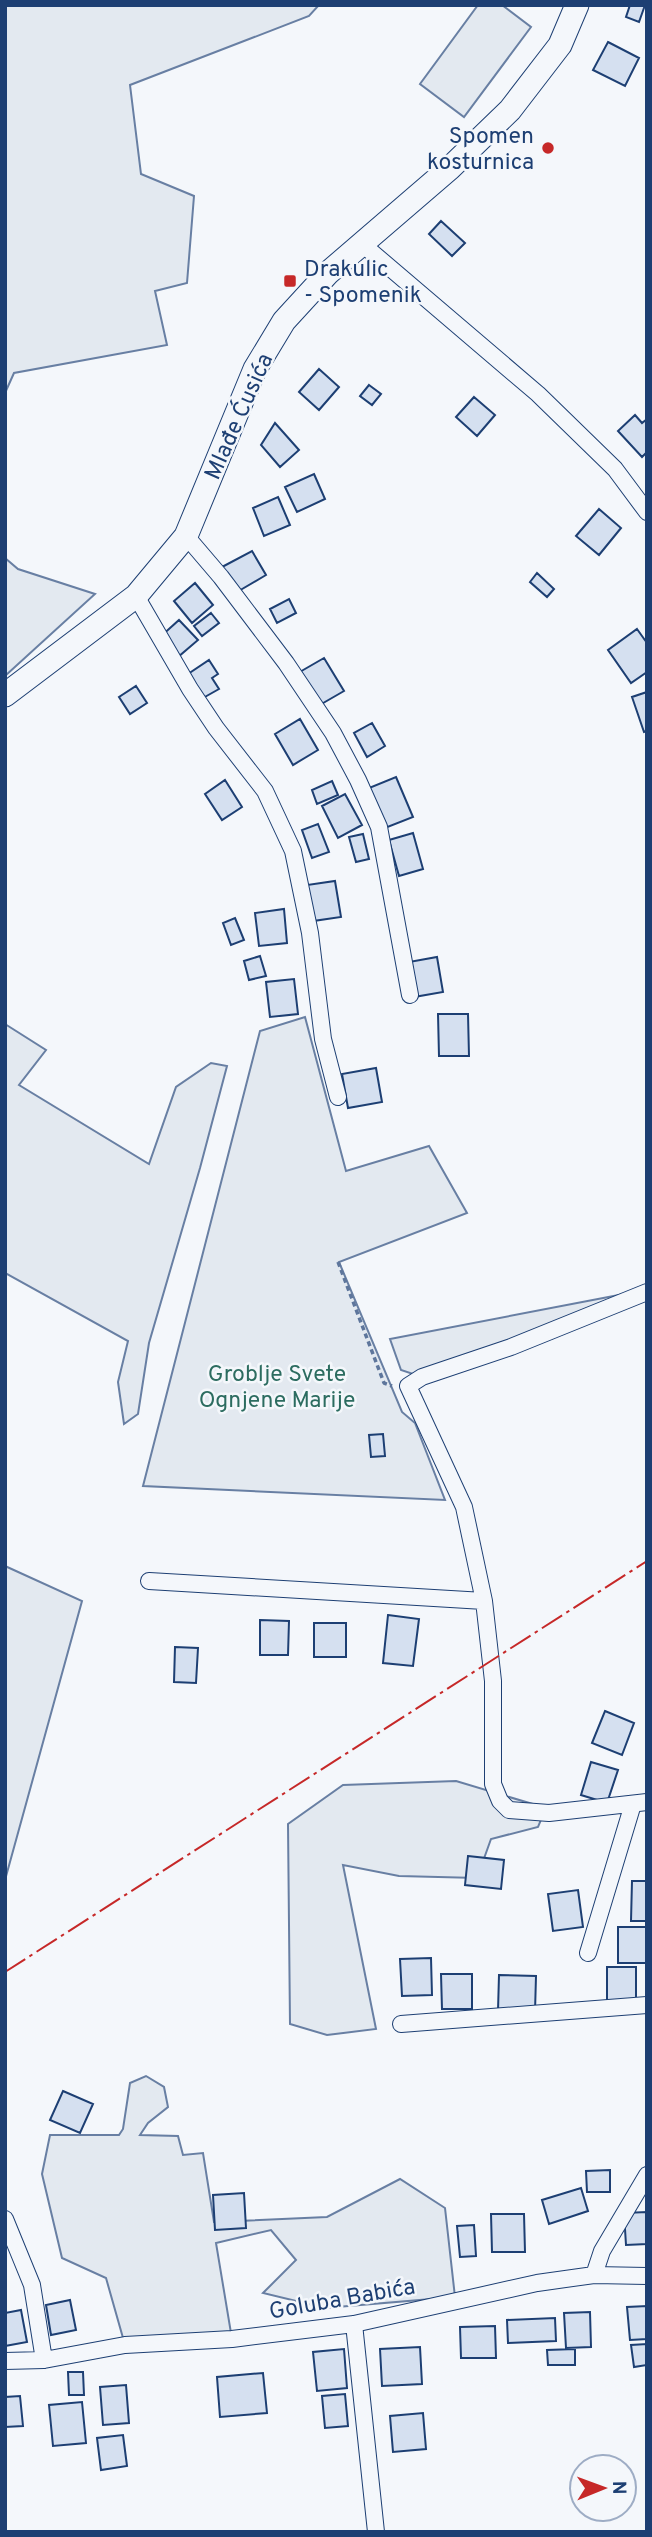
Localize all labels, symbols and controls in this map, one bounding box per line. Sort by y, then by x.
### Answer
place label: Spomen kosturnica [427,123,534,178]
marker: Spomen kosturnica [540,140,556,156]
place label: Drakulic - Spomenik [304,256,422,311]
marker: Drakulic - Spomenik [282,273,298,289]
street label: Mlađe Ćusića [198,348,281,485]
park label: Groblje Svete Ognjene Marije [199,1361,355,1416]
street label: Goluba Babića [267,2273,418,2328]
north arrow [568,2453,638,2523]
text: N [606,2481,630,2495]

